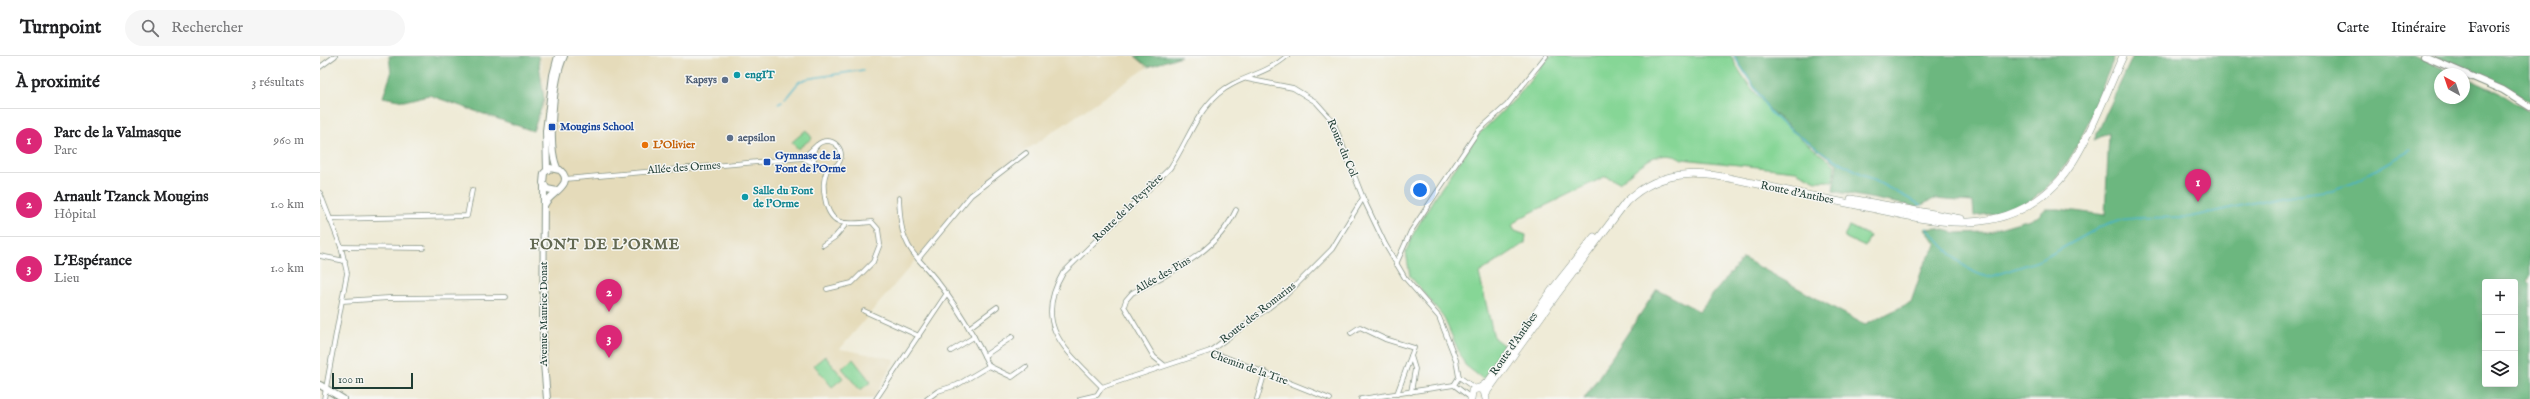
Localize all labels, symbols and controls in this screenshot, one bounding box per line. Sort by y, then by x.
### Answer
search box [125,10,405,46]
text: Turnpoint [20,16,101,40]
icon: search [139,17,161,39]
text: Rechercher [171,18,243,37]
text: Carte [2337,19,2369,37]
text: Itinéraire [2391,19,2446,37]
text: Favoris [2468,19,2510,37]
place label: engIT [745,68,775,82]
north arrow [2434,68,2470,104]
marker: engIT [732,70,742,80]
text: À proximité [16,72,100,93]
place label: Kapsys [685,73,717,87]
text: 3 résultats [252,74,304,91]
marker: Kapsys [720,75,730,85]
street label: Route du Col [1323,117,1361,179]
place label: Mougins School [560,120,635,134]
marker: Mougins School [547,122,557,132]
text: Parc de la Valmasque [54,123,181,142]
place label: aepsilon [738,131,775,145]
text: 1 [27,132,31,149]
text: 960 m [274,132,304,149]
marker: aepsilon [725,133,735,143]
place label: L'Olivier [652,138,696,152]
marker: L'Olivier [640,140,650,150]
text: Parc [54,142,77,159]
place label: Gymnase de la Font de l'Orme [775,149,846,176]
marker: Gymnase de la Font de l'Orme [762,157,772,167]
street label: Allée des Ormes [646,158,721,178]
pin: 1 [2185,169,2211,202]
street label: Route de la Peyrière [1090,171,1166,245]
street label: Route d'Antibes [1759,178,1835,208]
your location [1410,180,1430,200]
place label: Salle du Font de l’Orme [753,184,813,211]
text: Arnault Tzanck Mougins [54,187,209,206]
marker: Salle du Font de l’Orme [740,192,750,202]
text: 2 [26,196,32,213]
text: 1.0 km [270,196,304,213]
text: Hôpital [54,206,96,223]
district label: FONT DE L'ORME [530,235,680,254]
text: L'Espérance [54,251,132,270]
street label: Allée des Pins [1132,253,1194,297]
text: 3 [27,260,31,277]
text: 1.0 km [270,260,304,277]
street label: Avenue Maurice Donat [537,261,551,368]
text: Lieu [54,270,79,287]
pin: 2 [596,279,622,312]
street label: Route des Romarins [1217,279,1299,347]
map controls [2482,279,2518,387]
button: + [2482,279,2518,315]
street label: Route d'Antibes [1487,309,1541,378]
button: − [2482,315,2518,351]
pin: 3 [596,325,622,358]
street label: Chemin de la Tire [1208,347,1290,389]
button: layers [2482,351,2518,387]
scale bar [332,371,413,390]
text: 100 m [338,373,364,387]

